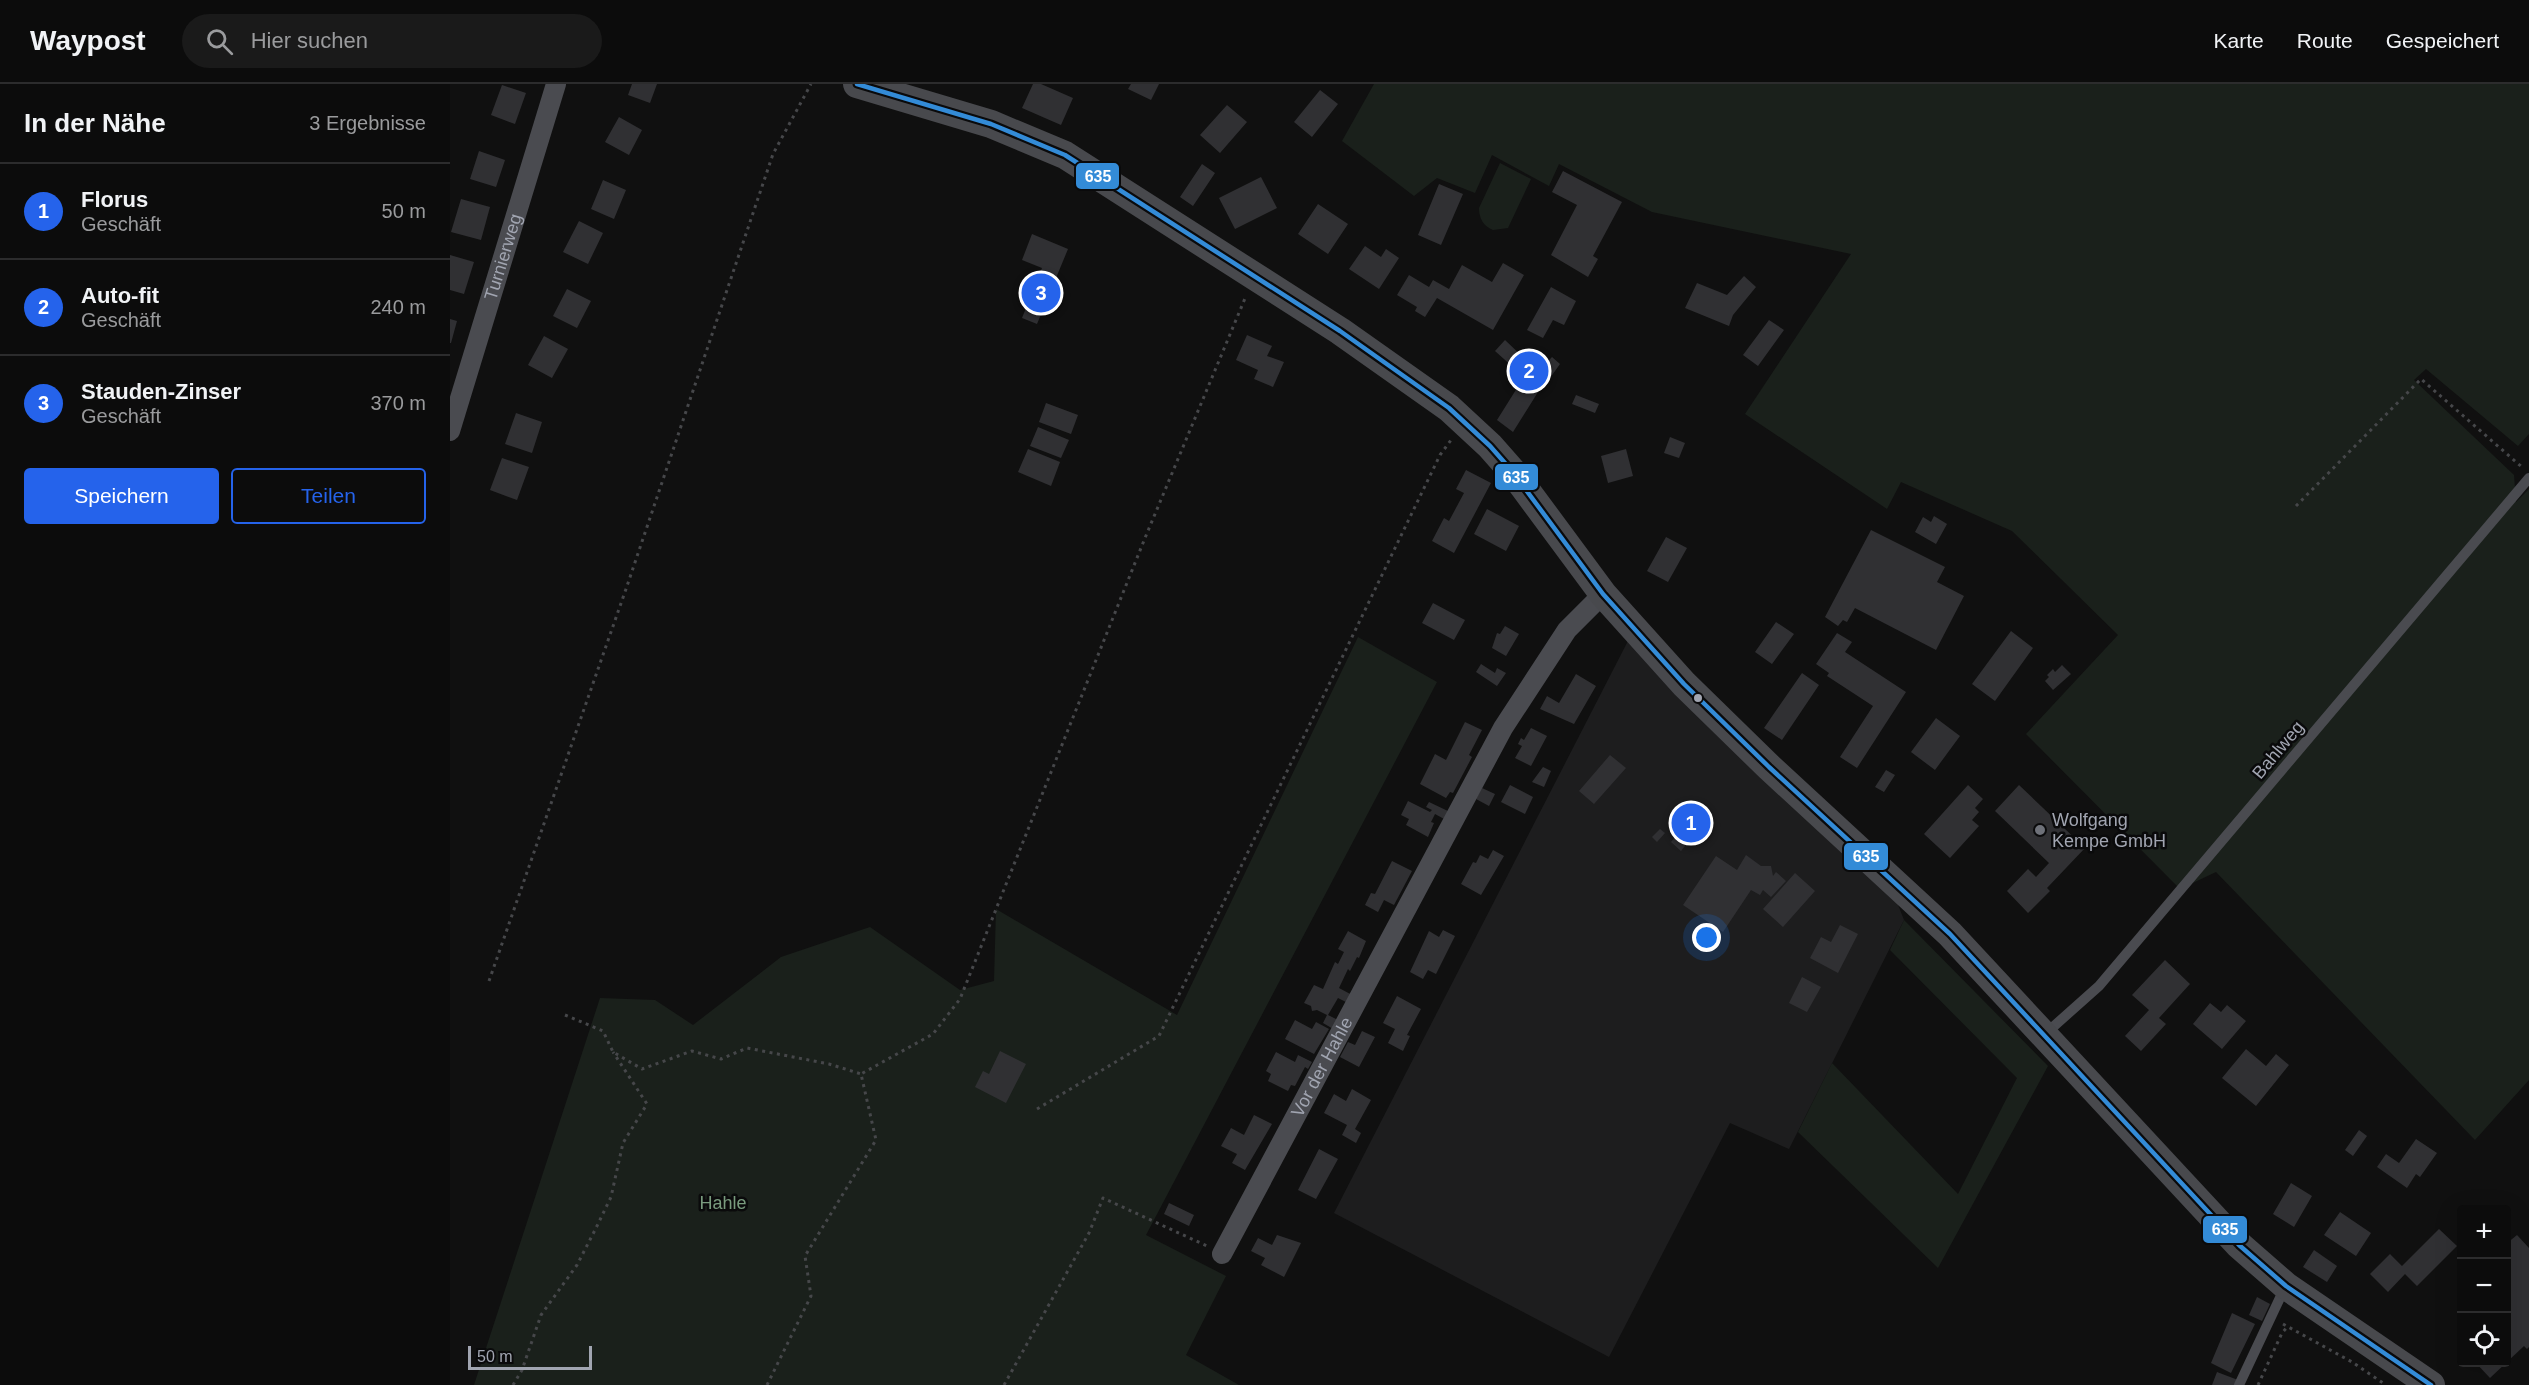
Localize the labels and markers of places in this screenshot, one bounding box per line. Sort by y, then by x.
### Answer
pin: 3 [1022,270,1060,316]
pin: 2 [1510,348,1548,394]
unlabelled marker [1692,692,1704,704]
pin: 1 [1672,800,1710,846]
place label: Wolfgang Kempe GmbH [2052,810,2166,851]
marker: Wolfgang Kempe GmbH [2033,823,2047,837]

